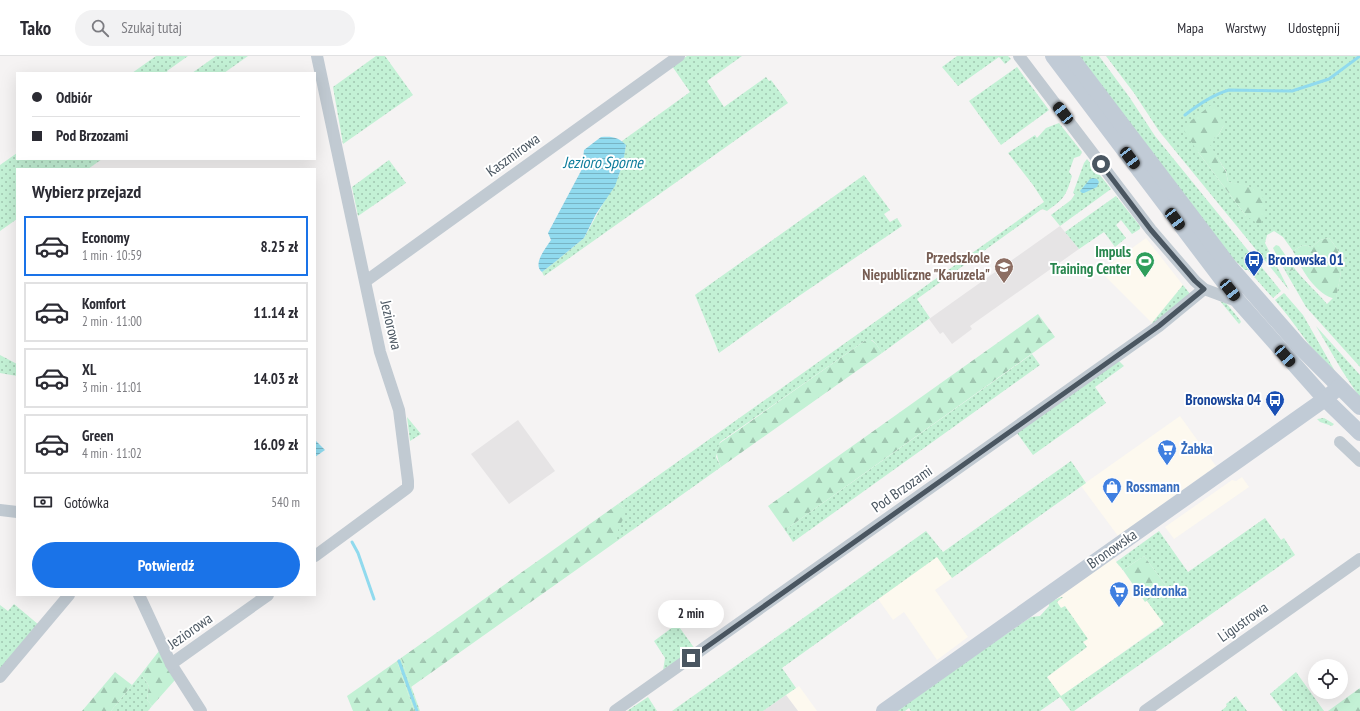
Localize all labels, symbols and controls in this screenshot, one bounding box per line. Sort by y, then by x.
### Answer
search box [75,10,355,46]
text: Tako [20,16,51,40]
icon: search [89,17,111,39]
text: Szukaj tutaj [121,18,182,37]
text: Mapa [1177,19,1204,37]
text: Warstwy [1226,19,1266,37]
text: Udostępnij [1288,19,1340,37]
text: Odbiór [56,88,92,107]
car [1051,100,1075,126]
text: Pod Brzozami [56,126,128,145]
street label: Kaszmirowa [482,129,543,180]
car [1118,145,1142,171]
water label: Jezioro Sporne [562,152,644,172]
route start [1092,155,1110,173]
text: Wybierz przejazd [32,180,141,203]
car [1163,206,1187,232]
icon: car [34,228,70,264]
text: Economy [82,228,130,247]
text: 8.25 zł [261,237,298,256]
place label: Impuls Training Center [1050,242,1132,278]
text: 1 min · 10:59 [82,247,142,264]
place label: Przedszkole Niepubliczne "Karuzela" [862,248,990,284]
bus stop icon: Bronowska 01 [1243,249,1265,277]
sports icon: Impuls Training Center [1134,250,1156,278]
place label: Bronowska 01 [1268,250,1344,269]
school or university icon: Przedszkole Niepubliczne "Karuzela" [993,256,1015,284]
car [1218,277,1242,303]
icon: car [34,294,70,330]
text: Komfort [82,294,126,313]
street label: Jeziorowa [376,297,406,351]
text: 11.14 zł [253,303,298,322]
text: 2 min · 11:00 [82,313,142,330]
car [1273,343,1297,369]
icon: car [34,360,70,396]
text: XL [82,360,96,379]
text: 14.03 zł [253,369,298,388]
text: 3 min · 11:01 [82,379,142,396]
bus stop icon: Bronowska 04 [1264,389,1286,417]
place label: Bronowska 04 [1185,390,1261,409]
icon: car [34,426,70,462]
text: Green [82,426,114,445]
text: 16.09 zł [253,435,298,454]
supermarket icon: Żabka [1156,438,1178,466]
place label: Żabka [1181,439,1213,458]
text: 4 min · 11:02 [82,445,142,462]
street label: Pod Brzozami [868,461,936,516]
shop icon: Rossmann [1101,476,1123,504]
place label: Rossmann [1126,477,1180,496]
icon: cash [32,491,54,513]
text: Gotówka [64,493,109,512]
text: 540 m [271,494,300,511]
street label: Bronowska [1083,525,1140,573]
button: Potwierdź [32,542,300,588]
supermarket icon: Biedronka [1108,580,1130,608]
place label: Biedronka [1133,581,1187,600]
street label: Ligustrowa [1214,597,1272,646]
callout: 2 min [658,600,724,628]
text: 2 min [678,605,704,622]
street label: Jeziorowa [163,608,216,653]
route end [682,649,700,667]
map controls [1308,659,1348,699]
button: locate [1308,659,1348,699]

